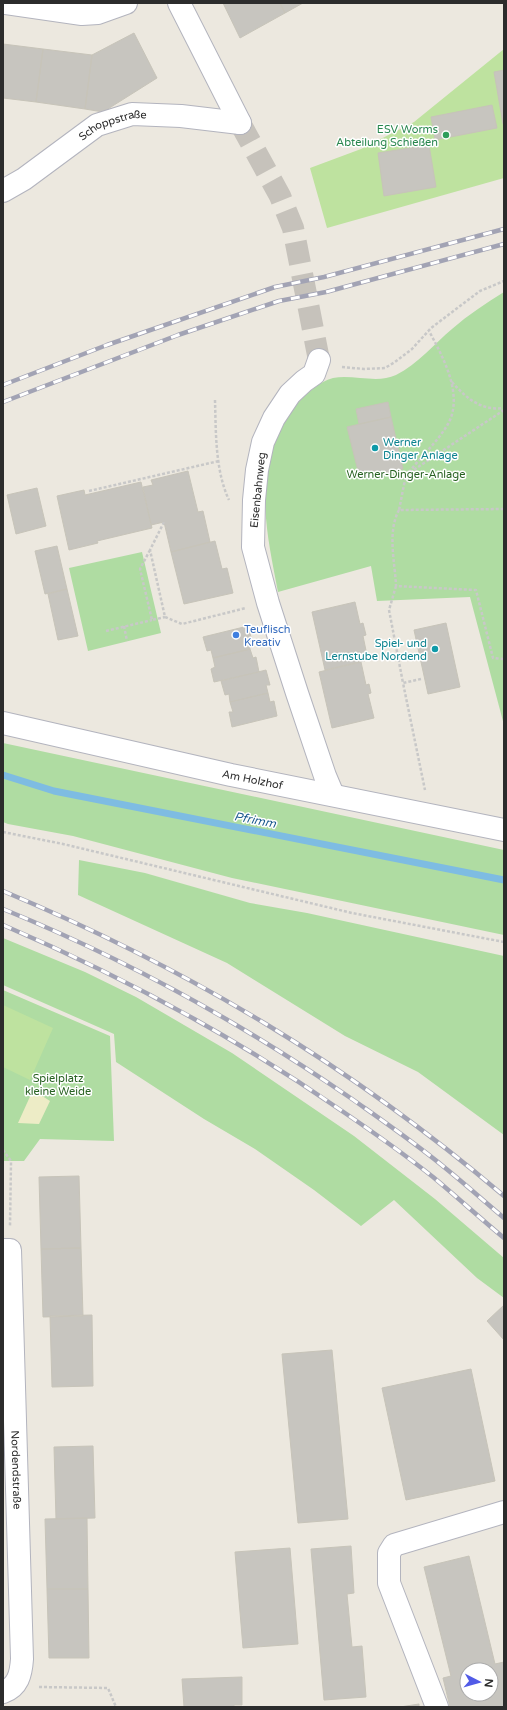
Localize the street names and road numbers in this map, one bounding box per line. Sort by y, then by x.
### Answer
street label: Schoppstraße [76,107,147,143]
street label: Eisenbahnweg [248,451,268,529]
street label: Am Holzhof [221,767,285,792]
street label: Nordendstraße [9,1430,24,1510]

